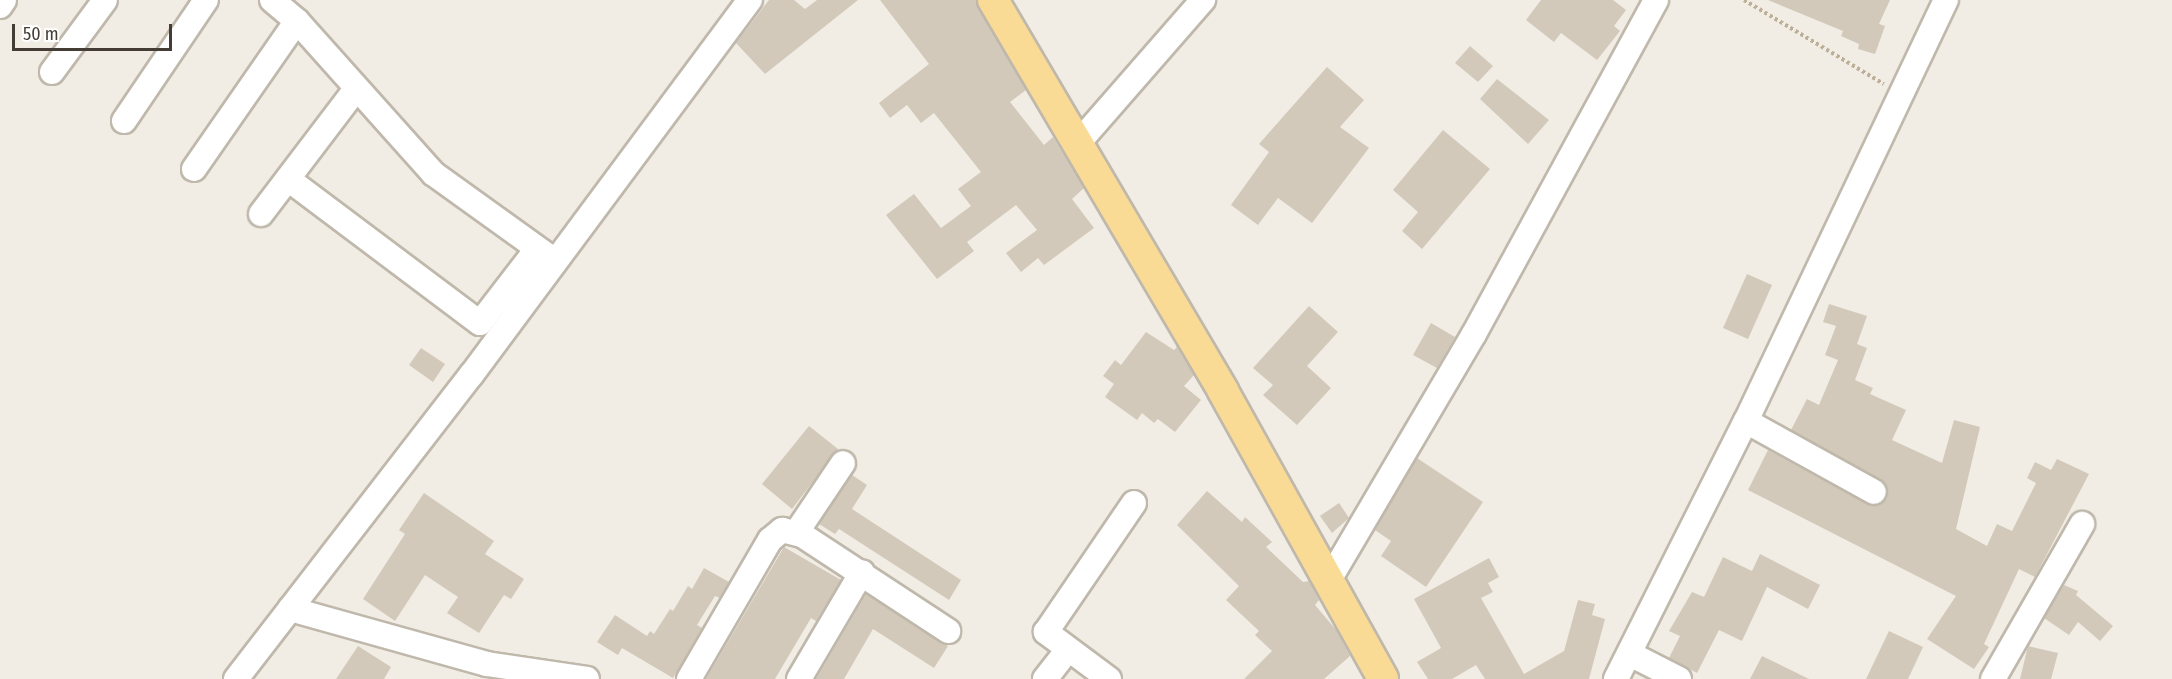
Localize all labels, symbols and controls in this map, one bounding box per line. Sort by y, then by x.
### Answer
scale bar [15,12,176,50]
text: 50 m [23,23,59,45]

